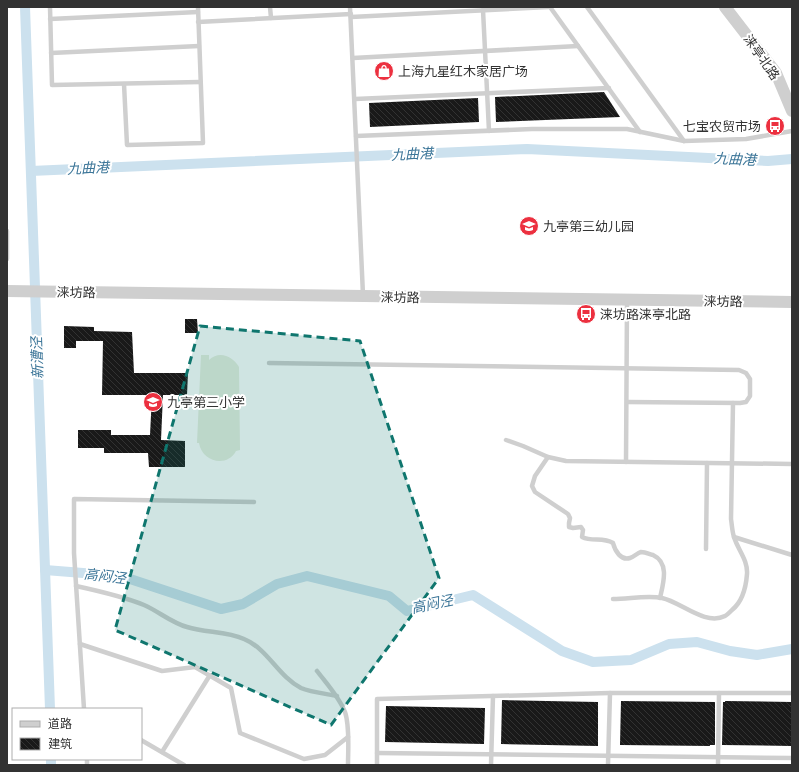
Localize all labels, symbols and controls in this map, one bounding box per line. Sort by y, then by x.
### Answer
street label: 涞亭北路 [739,31,783,84]
shop icon: 上海九星红木家居广场 [373,60,395,82]
place label: 上海九星红木家居广场 [398,63,528,81]
bus stop icon: 七宝农贸市场 [764,115,786,137]
place label: 七宝农贸市场 [683,118,761,136]
water label: 九曲港 [391,144,436,166]
water label: 九曲港 [713,149,758,171]
water label: 九曲港 [67,158,112,180]
school or university icon: 九亭第三幼儿园 [518,215,540,237]
place label: 九亭第三幼儿园 [543,218,634,236]
street label: 涞坊路 [56,284,96,302]
street label: 涞坊路 [380,289,420,307]
street label: 涞坊路 [703,293,743,311]
bus stop icon: 涞坊路涞亭北路 [575,303,597,325]
place label: 涞坊路涞亭北路 [600,306,691,324]
water label: 新漕泾 [27,335,49,379]
school or university icon: 九亭第三小学 [142,391,164,413]
place label: 九亭第三小学 [167,394,245,412]
water label: 高闷泾 [83,565,129,590]
water label: 高闷泾 [410,590,457,619]
legend [12,708,142,760]
text: 道路 [48,716,72,733]
text: 建筑 [48,736,72,753]

